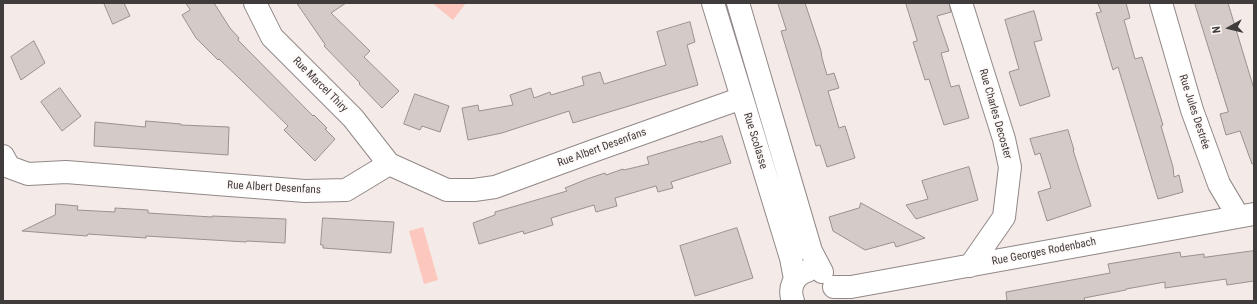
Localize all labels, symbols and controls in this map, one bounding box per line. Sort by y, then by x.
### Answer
north arrow [1209,8,1249,48]
text: N [1210,25,1224,34]
street label: Rue Marcel Thiry [290,55,350,115]
street label: Rue Charles Decoster [976,67,1014,161]
street label: Rue Jules Destrée [1176,73,1212,151]
street label: Rue Scolasse [740,111,770,171]
street label: Rue Albert Desenfans [556,126,648,170]
street label: Rue Albert Desenfans [227,179,321,197]
street label: Rue Georges Rodenbach [991,235,1097,269]

